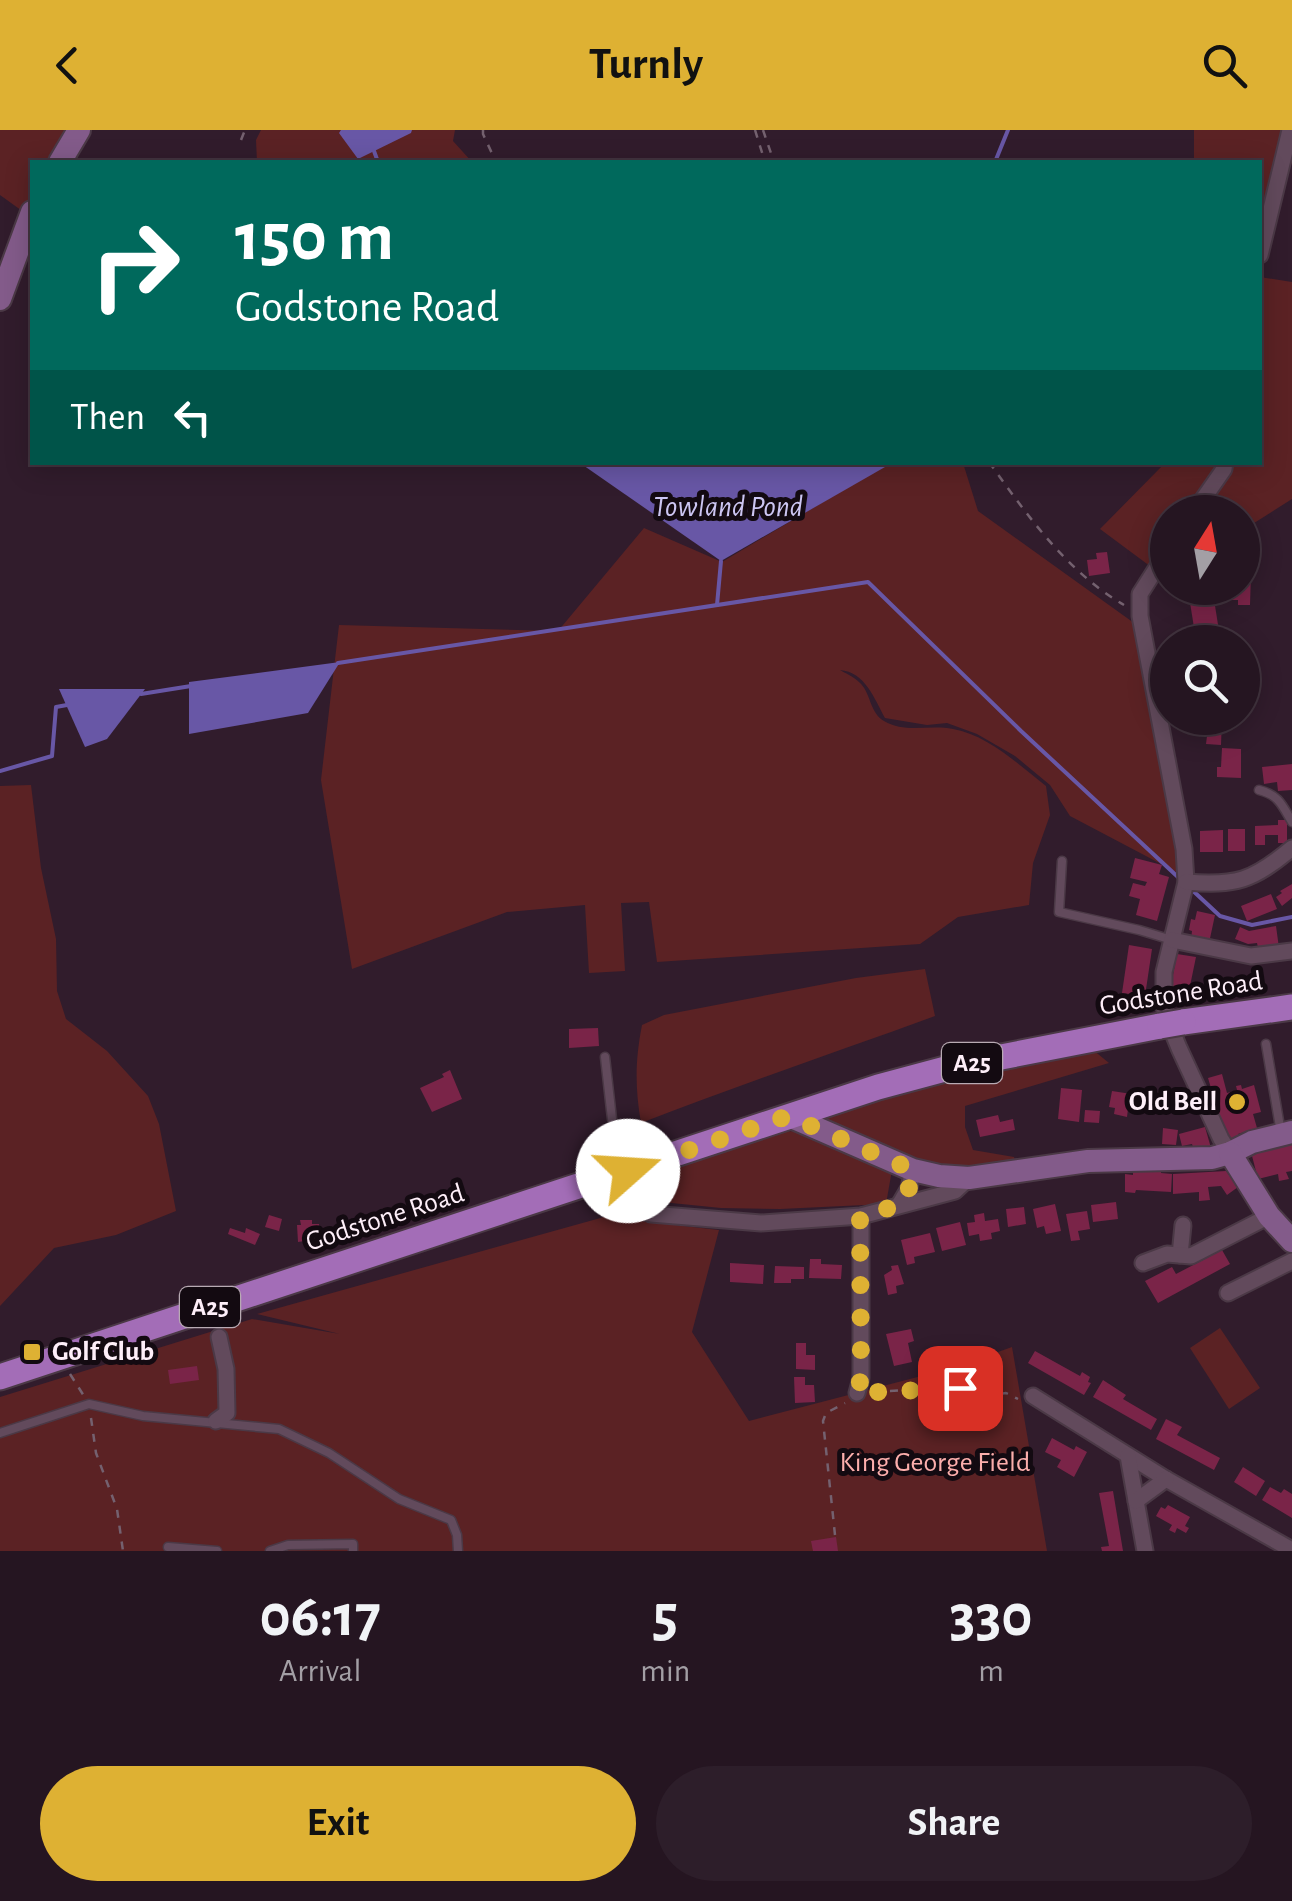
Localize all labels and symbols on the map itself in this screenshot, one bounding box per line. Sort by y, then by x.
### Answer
water label: Towland Pond [653,492,803,522]
north arrow [1150,495,1260,605]
street label: Godstone Road [1098,967,1264,1021]
road number: A25 [942,1043,1002,1083]
place label: Old Bell [1129,1088,1217,1116]
marker: Old Bell [1226,1091,1248,1113]
position arrow [576,1119,680,1223]
street label: Godstone Road [302,1179,468,1257]
road number: A25 [180,1287,240,1327]
place label: Golf Club [52,1338,154,1366]
marker: Golf Club [21,1341,43,1363]
pin [918,1346,1003,1431]
park label: King George Field [840,1449,1030,1477]

